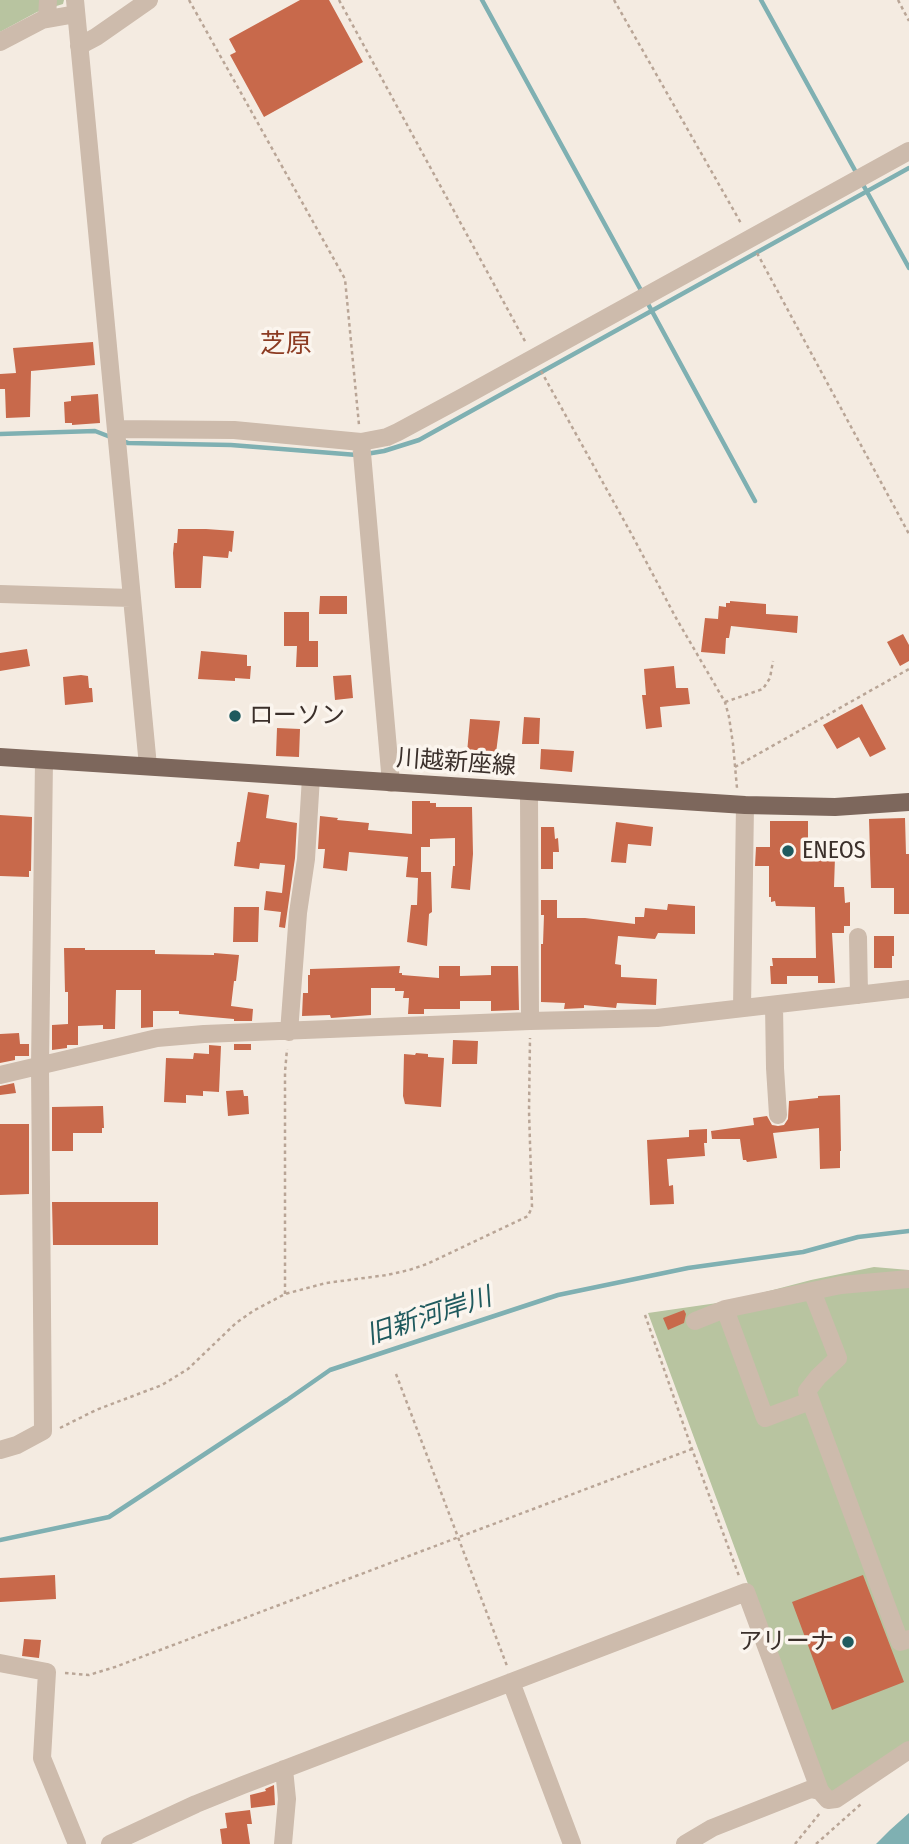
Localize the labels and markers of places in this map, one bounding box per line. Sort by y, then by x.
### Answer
place label: ローソン [249,702,345,730]
marker: ローソン [227,708,243,724]
place label: ENEOS [802,837,866,865]
marker: ENEOS [780,843,796,859]
place label: アリーナ [738,1628,834,1656]
marker: アリーナ [840,1634,856,1650]

